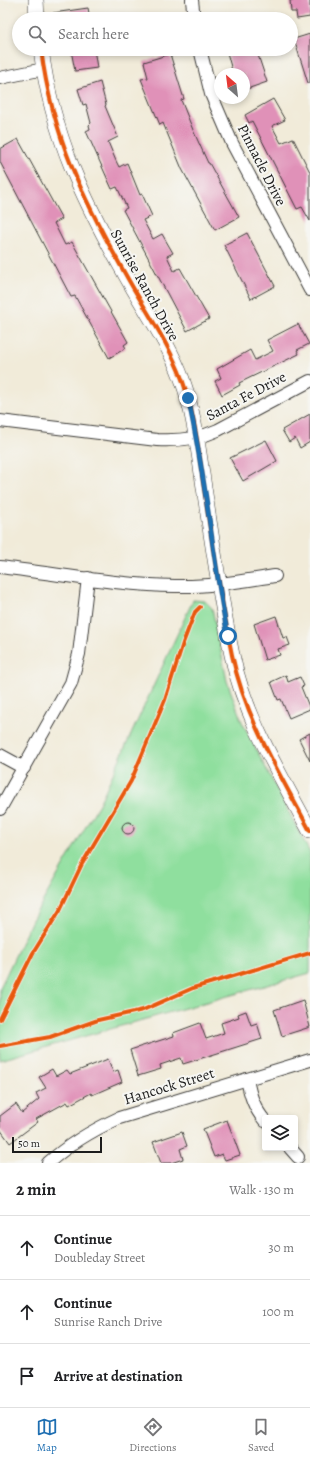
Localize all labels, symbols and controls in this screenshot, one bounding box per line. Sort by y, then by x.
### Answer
search box [12,12,298,56]
icon: search [26,23,48,45]
text: Search here [58,24,129,44]
north arrow [214,68,250,104]
street label: Pinnacle Drive [233,121,291,210]
street label: Sunrise Ranch Drive [106,225,184,345]
street label: Santa Fe Drive [202,366,290,426]
route end [179,389,197,407]
route start [219,627,237,645]
street label: Hancock Street [121,1063,217,1109]
map controls [262,1115,298,1151]
button: layers [262,1115,298,1151]
scale bar [12,1135,102,1154]
text: 50 m [18,1136,40,1151]
text: 2 min [16,1178,56,1201]
text: Walk · 130 m [229,1181,294,1198]
text: Continue [54,1229,112,1249]
icon: ahead [16,1237,38,1259]
text: 30 m [268,1239,294,1256]
text: Doubleday Street [54,1249,145,1266]
text: Continue [54,1293,112,1313]
icon: ahead [16,1301,38,1323]
text: 100 m [262,1303,294,1320]
text: Sunrise Ranch Drive [54,1313,162,1330]
icon: arrive [16,1365,38,1387]
text: Arrive at destination [54,1366,183,1386]
tab: Map [36,1416,58,1455]
tab: Directions [129,1416,177,1455]
tab: Saved [248,1416,274,1455]

